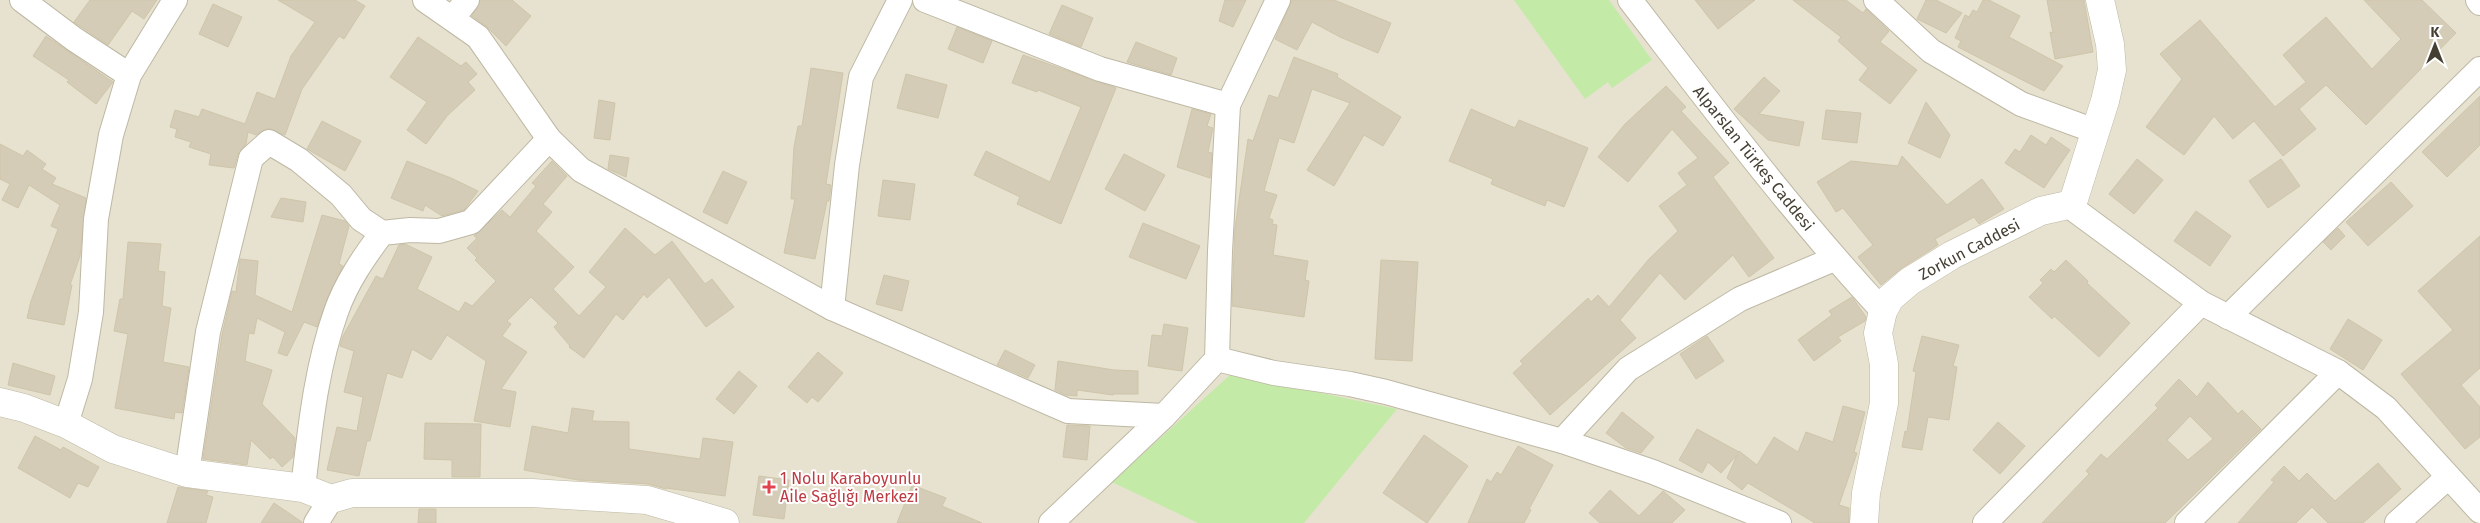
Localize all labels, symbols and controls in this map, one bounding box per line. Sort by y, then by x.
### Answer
north arrow [2410,20,2460,70]
text: K [2431,24,2441,41]
street label: Alparslan Türkeş Caddesi [1688,82,1818,235]
street label: Zorkun Caddesi [1915,215,2023,284]
place label: 1 Nolu Karaboyunlu Aile Sağlığı Merkezi [780,469,921,506]
marker: 1 Nolu Karaboyunlu Aile Sağlığı Merkezi [762,480,776,494]

